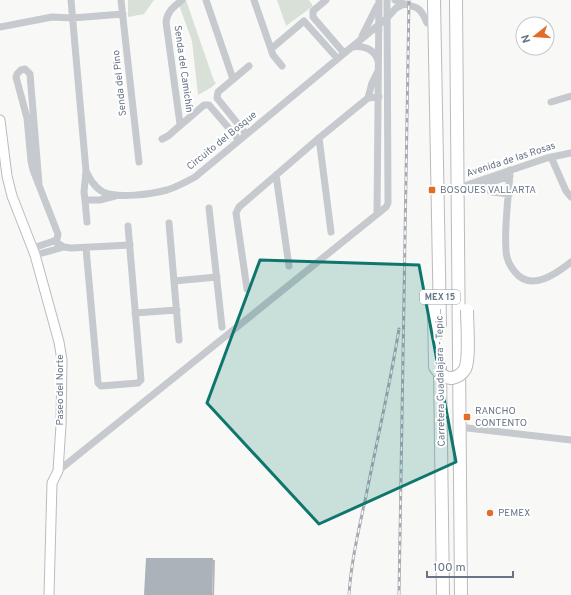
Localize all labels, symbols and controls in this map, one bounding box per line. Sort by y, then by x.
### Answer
north arrow [515,16,555,56]
street label: Senda del Camichín [170,25,196,113]
text: N [519,33,534,44]
street label: Senda del Pino [110,49,130,117]
street label: Circuito del Bosque [184,109,260,173]
street label: Avenida de las Rosas [465,139,557,181]
place label: BOSQUES VALLARTA [440,184,536,197]
marker: BOSQUES VALLARTA [427,185,437,195]
road number: MEX 15 [420,290,460,304]
street label: Carretera Guadalajara - Tepic [433,315,449,447]
street label: Paseo del Norte [54,354,67,426]
place label: RANCHO CONTENTO [475,405,527,430]
marker: RANCHO CONTENTO [462,412,472,422]
place label: PEMEX [498,507,530,520]
marker: PEMEX [485,508,495,518]
scale bar [427,553,513,579]
text: 100 m [433,560,466,576]

